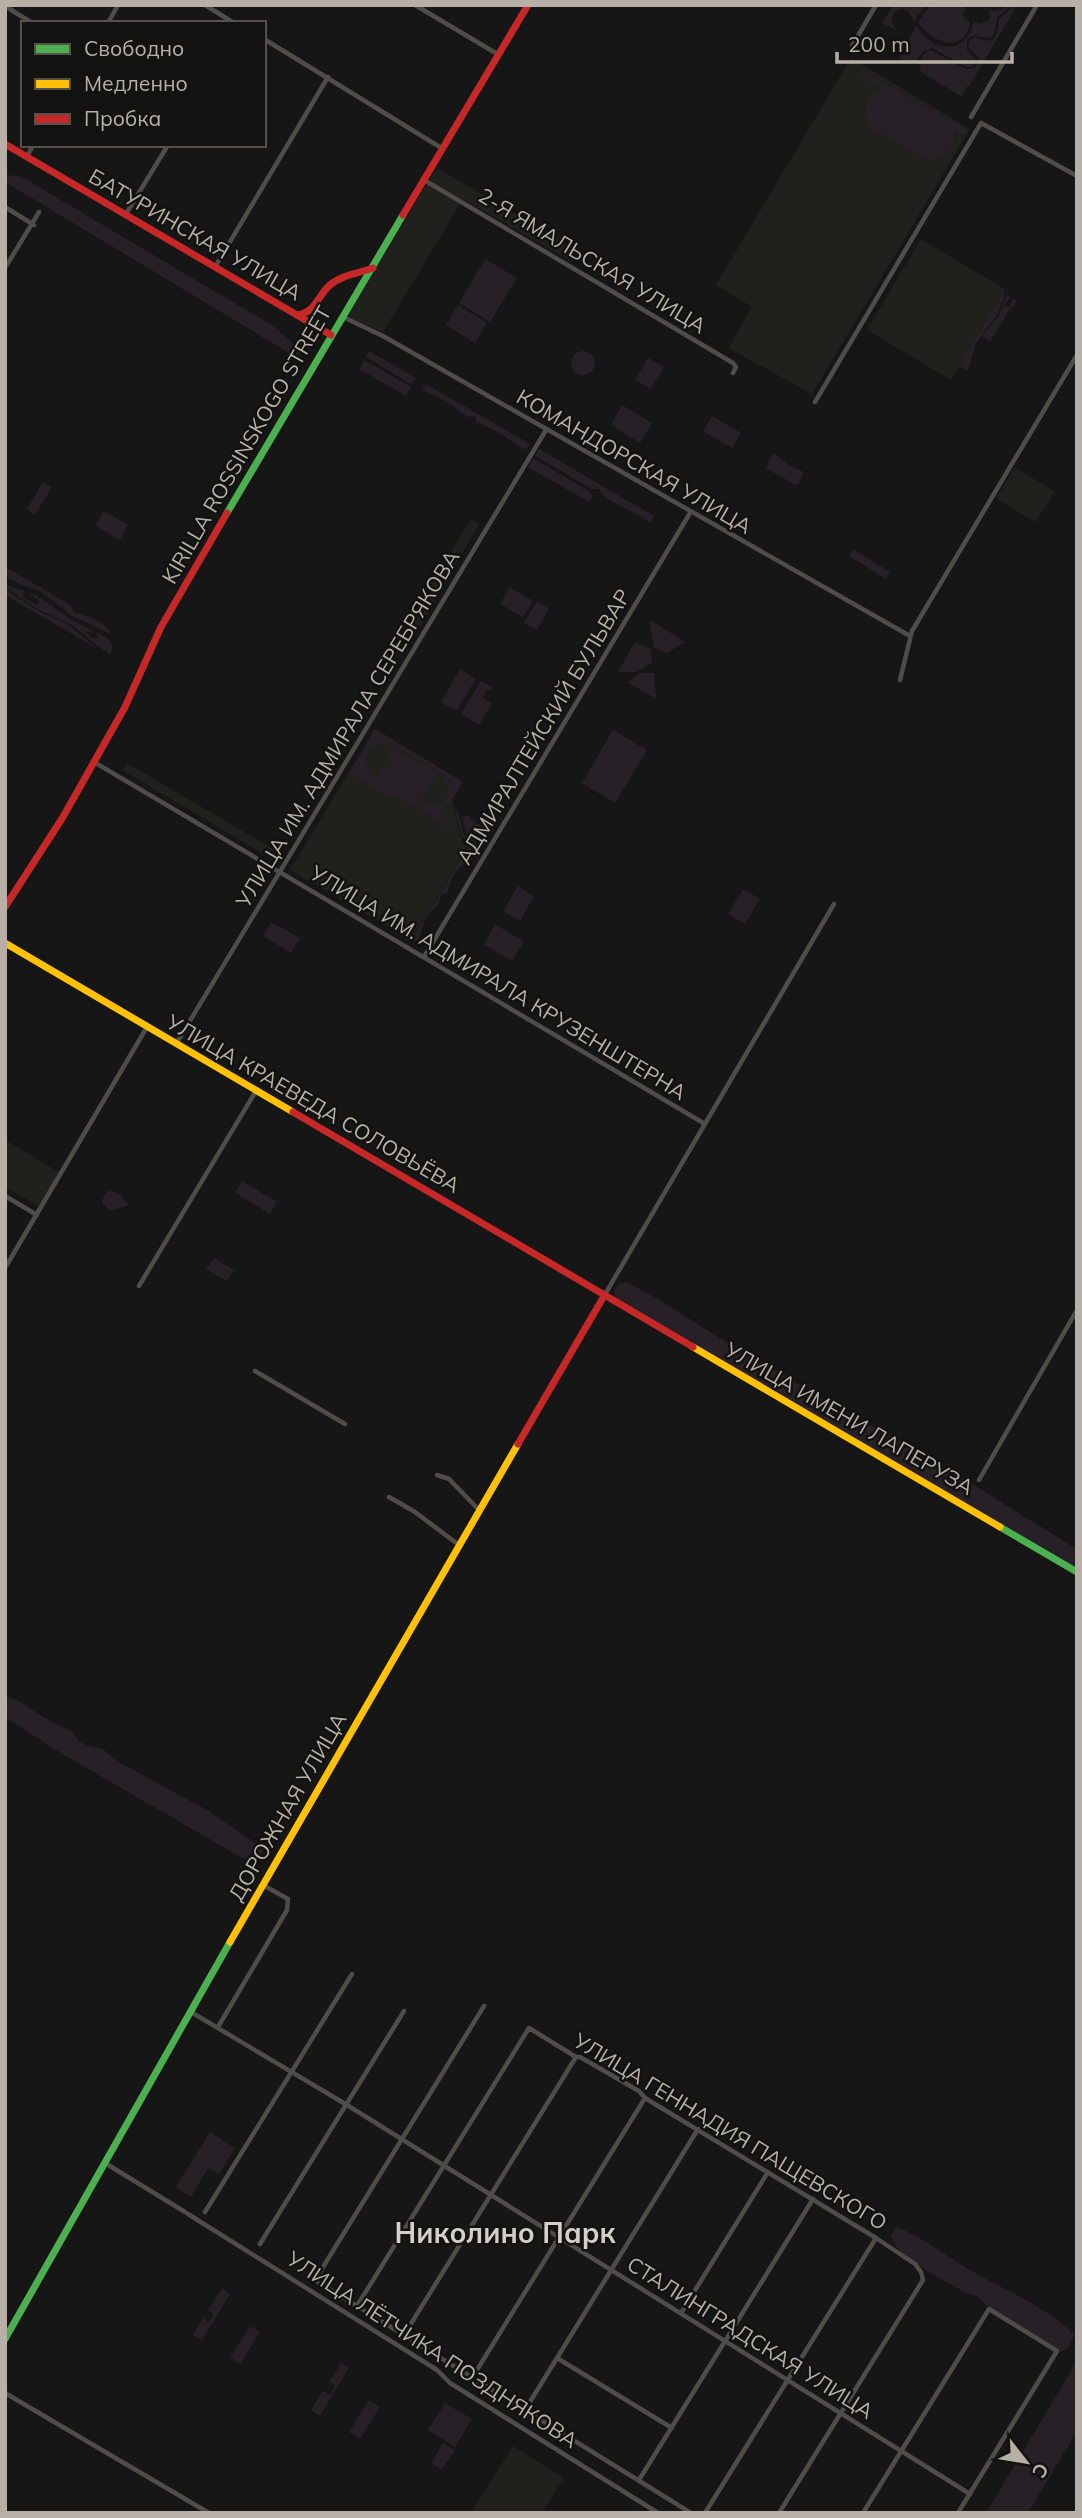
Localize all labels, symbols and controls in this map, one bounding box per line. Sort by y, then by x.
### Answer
legend [21,21,266,147]
scale bar [837,21,1012,65]
text: 200 m [848,31,910,57]
text: Свободно [84,35,184,61]
text: Медленно [84,70,188,96]
text: Пробка [84,105,161,131]
street label: БАТУРИНСКАЯ УЛИЦА [85,163,307,306]
street label: 2-Я ЯМАЛЬСКАЯ УЛИЦА [474,182,711,339]
street label: KIRILLA ROSSINSKOGO STREET [156,301,337,588]
street label: КОМАНДОРСКАЯ УЛИЦА [512,383,757,539]
street label: УЛИЦА ИМ. АДМИРАЛА СЕРЕБРЯКОВА [229,545,465,913]
street label: АДМИРАЛТЕЙСКИЙ БУЛЬВАР [450,584,636,869]
street label: УЛИЦА ИМ. АДМИРАЛА КРУЗЕНШТЕРНА [305,859,692,1105]
street label: УЛИЦА КРАЕВЕДА СОЛОВЬЁВА [161,1008,465,1198]
street label: УЛИЦА ИМЕНИ ЛАПЕРУЗА [720,1336,979,1500]
street label: ДОРОЖНАЯ УЛИЦА [223,1707,352,1905]
street label: УЛИЦА ГЕННАДИЯ ПАЩЕВСКОГО [568,2027,892,2235]
district label: Николино Парк [395,2215,616,2250]
street label: УЛИЦА ЛЁТЧИКА ПОЗДНЯКОВА [281,2245,583,2453]
street label: СТАЛИНГРАДСКАЯ УЛИЦА [623,2250,879,2424]
north arrow [991,2427,1061,2497]
text: С [1027,2459,1054,2483]

